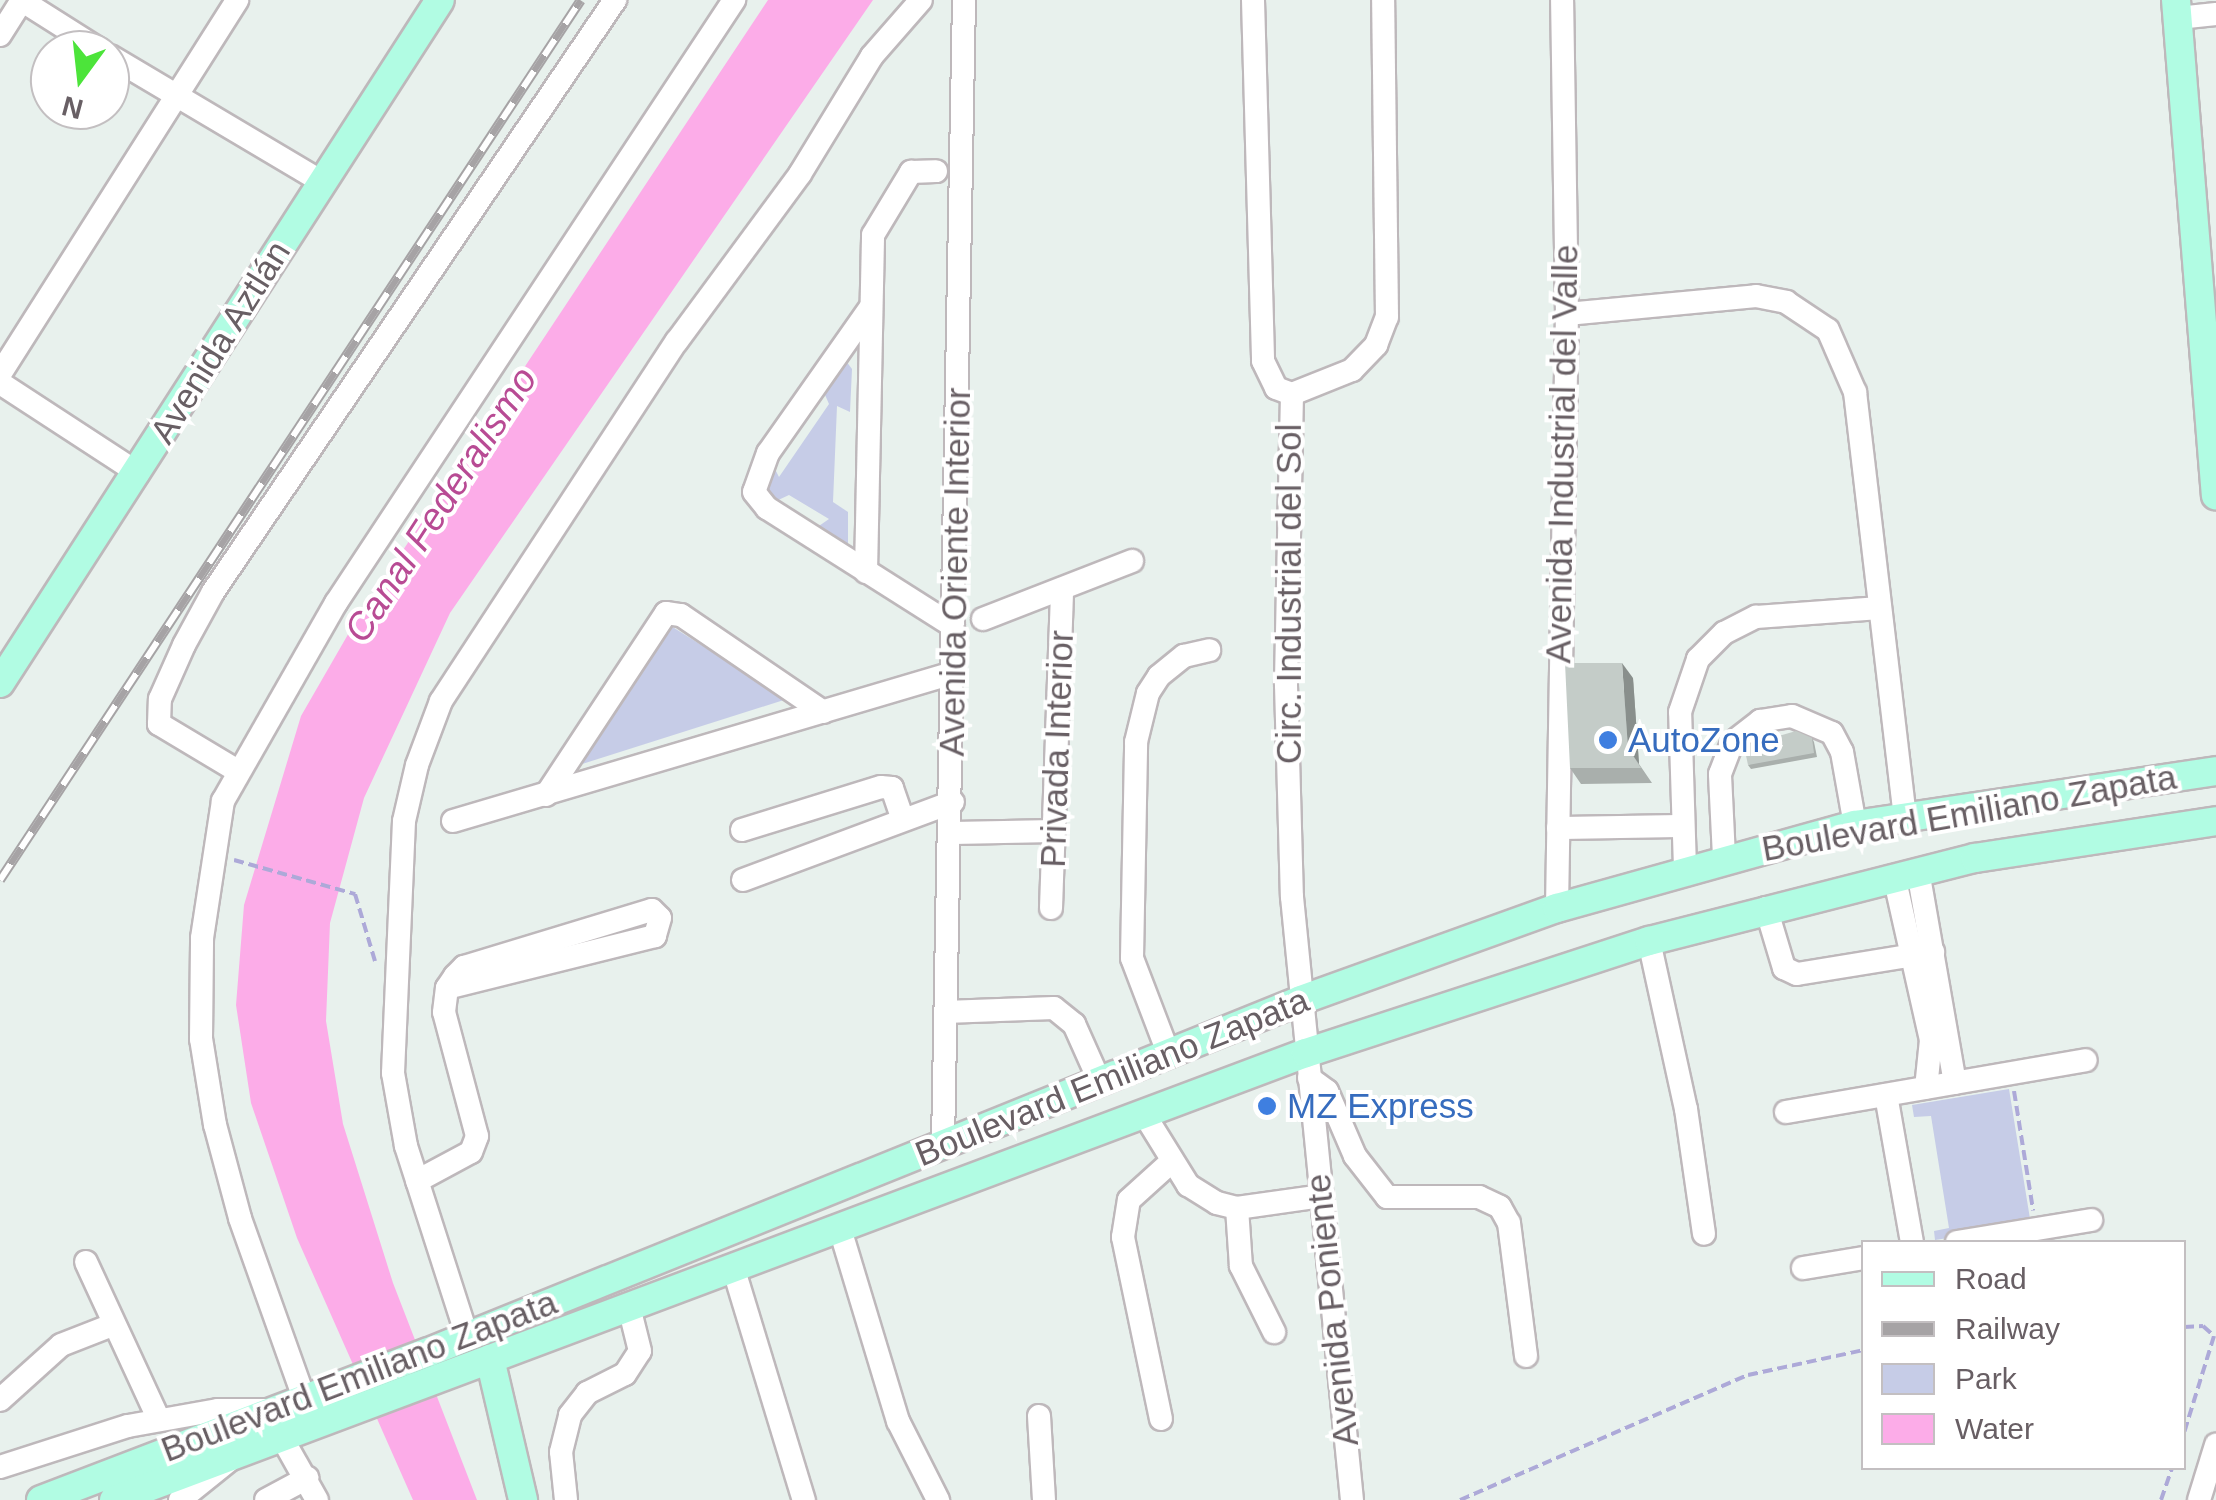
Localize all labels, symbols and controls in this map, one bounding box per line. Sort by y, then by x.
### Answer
north arrow [30,30,130,130]
text: N [59,90,86,125]
street label: Avenida Aztlán [140,232,300,452]
street label: Avenida Industrial del Valle [1537,244,1587,664]
water label: Canal Federalismo [335,359,547,651]
street label: Avenida Oriente Interior [931,387,979,757]
street label: Circ. Industrial del Sol [1268,424,1310,764]
street label: Privada Interior [1032,630,1082,868]
place label: AutoZone [1628,719,1780,761]
marker: AutoZone [1597,729,1619,751]
street label: Boulevard Emiliano Zapata [1758,756,2180,870]
street label: Boulevard Emiliano Zapata [909,979,1315,1175]
place label: MZ Express [1287,1085,1474,1127]
marker: MZ Express [1256,1095,1278,1117]
street label: Avenida Poniente [1297,1172,1367,1448]
legend [1861,1240,2186,1470]
text: Road [1955,1262,2027,1295]
street label: Boulevard Emiliano Zapata [155,1281,563,1471]
text: Railway [1955,1312,2060,1345]
text: Park [1955,1362,2017,1395]
text: Water [1955,1412,2034,1445]

